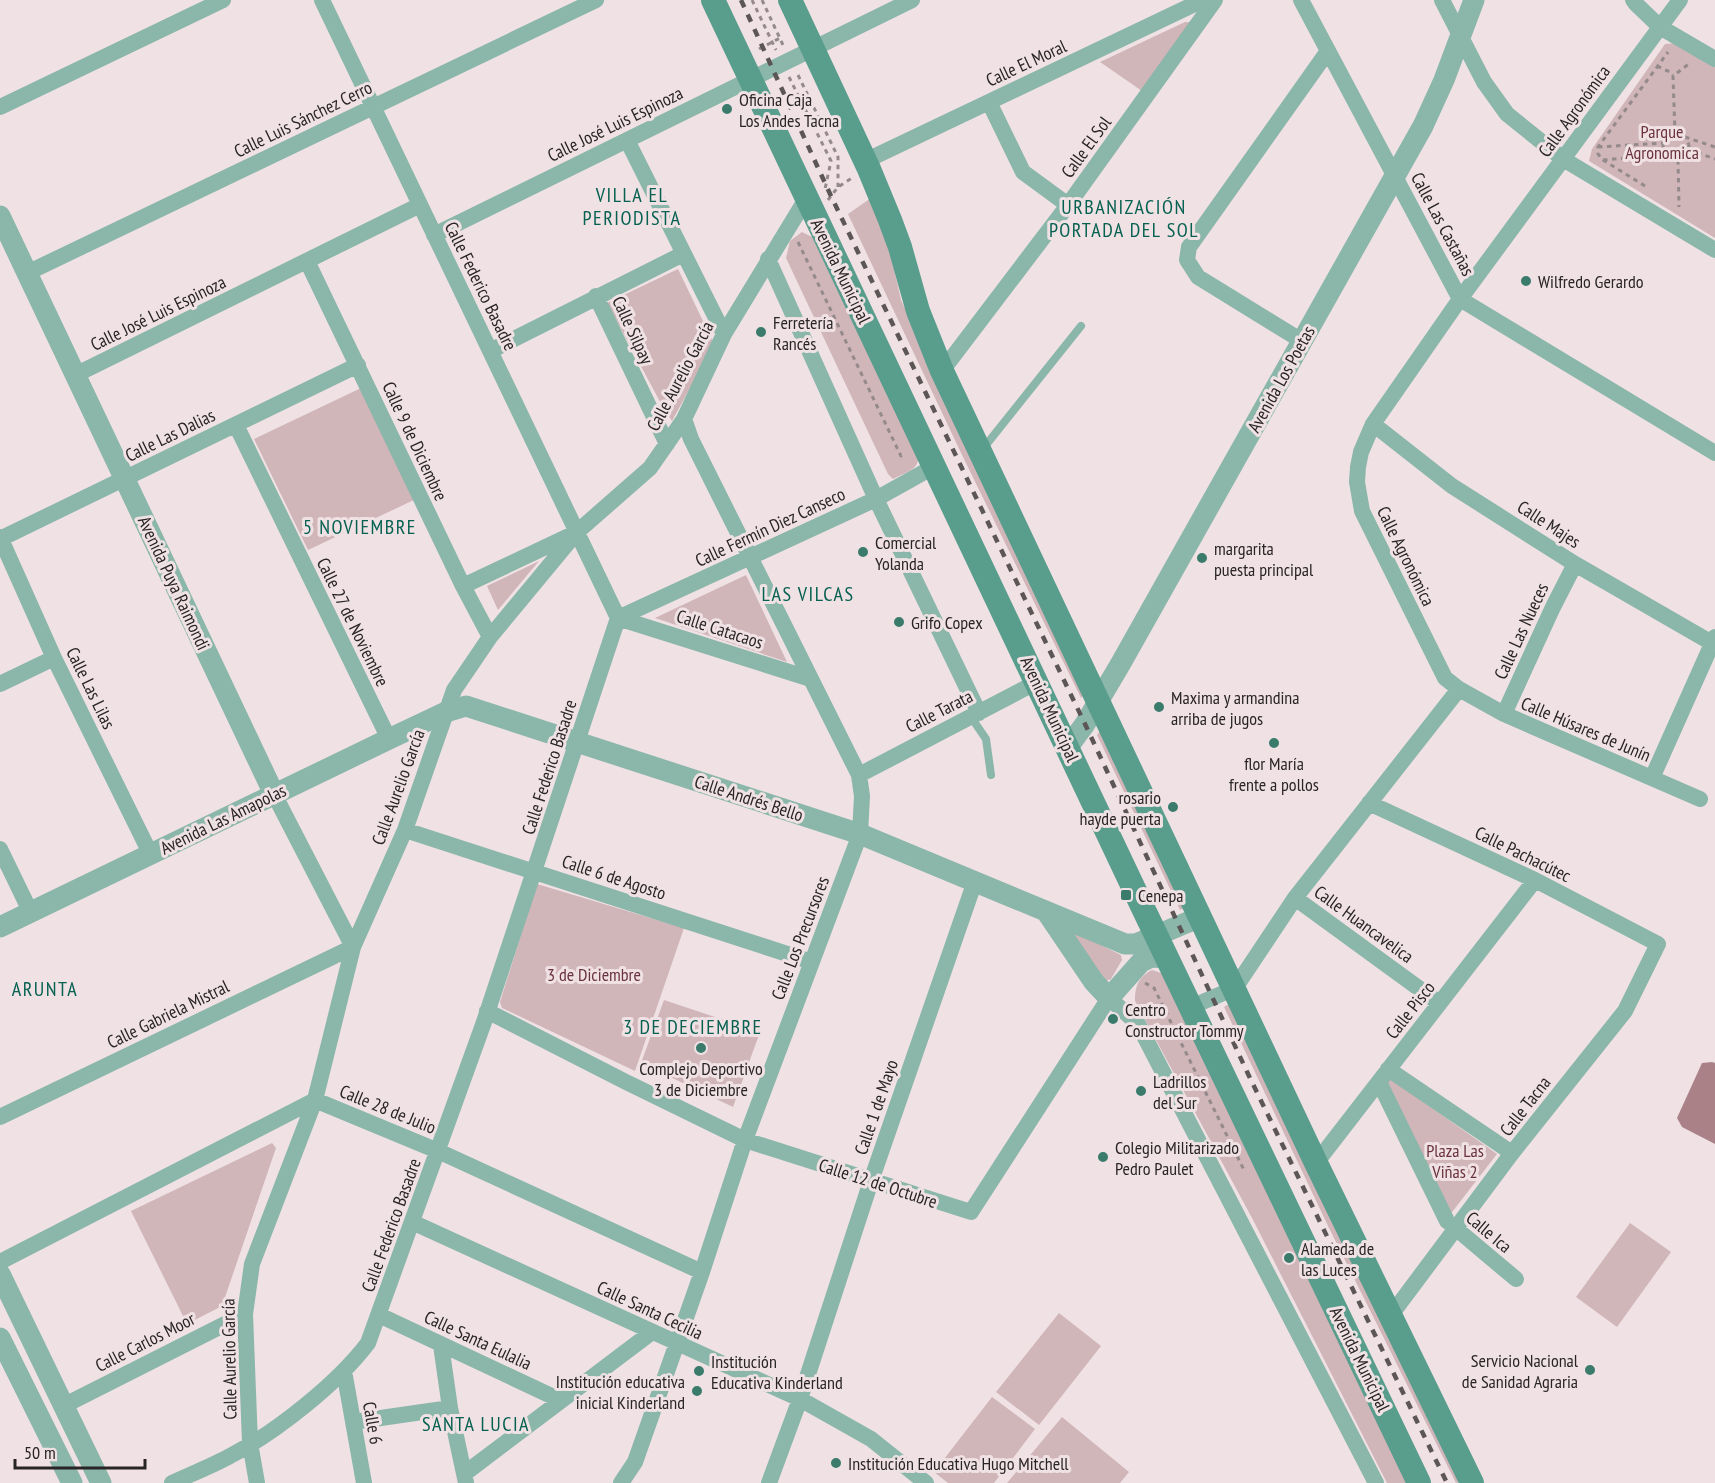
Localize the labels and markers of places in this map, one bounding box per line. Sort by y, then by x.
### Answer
place label: Oficina Caja Los Andes Tacna [739,88,839,132]
marker: Oficina Caja Los Andes Tacna [720,102,734,116]
place label: Wilfredo Gerardo [1538,270,1644,293]
marker: Wilfredo Gerardo [1519,274,1533,288]
place label: Ferretería Rancés [773,311,833,355]
marker: Ferretería Rancés [754,325,768,339]
place label: Comercial Yolanda [875,531,937,575]
place label: margarita puesta principal [1214,537,1314,581]
marker: Comercial Yolanda [856,545,870,559]
marker: margarita puesta principal [1195,551,1209,565]
place label: Grifo Copex [911,611,983,634]
marker: Grifo Copex [892,615,906,629]
place label: Maxima y armandina arriba de jugos [1171,686,1299,730]
marker: Maxima y armandina arriba de jugos [1152,700,1166,714]
marker: flor María frente a pollos [1267,736,1281,750]
place label: flor María frente a pollos [1229,752,1319,796]
place label: rosario hayde puerta [1079,786,1161,830]
marker: rosario hayde puerta [1166,800,1180,814]
place label: Cenepa [1138,884,1184,907]
marker: Cenepa [1119,888,1133,902]
place label: Centro Constructor Tommy [1125,998,1244,1042]
marker: Centro Constructor Tommy [1106,1012,1120,1026]
marker: Complejo Deportivo 3 de Diciembre [694,1041,708,1055]
place label: Complejo Deportivo 3 de Diciembre [639,1057,763,1101]
place label: Ladrillos del Sur [1153,1070,1206,1114]
marker: Ladrillos del Sur [1134,1084,1148,1098]
place label: Colegio Militarizado Pedro Paulet [1115,1136,1239,1180]
marker: Colegio Militarizado Pedro Paulet [1096,1150,1110,1164]
place label: Alameda de las Luces [1301,1237,1374,1281]
marker: Alameda de las Luces [1282,1251,1296,1265]
place label: Servicio Nacional de Sanidad Agraria [1462,1349,1579,1393]
place label: Institución Educativa Kinderland [711,1350,843,1394]
marker: Servicio Nacional de Sanidad Agraria [1583,1363,1597,1377]
marker: Institución Educativa Kinderland [692,1364,706,1378]
place label: Institución educativa inicial Kinderland [556,1370,685,1414]
marker: Institución educativa inicial Kinderland [690,1384,704,1398]
place label: Institución Educativa Hugo Mitchell [848,1452,1069,1475]
marker: Institución Educativa Hugo Mitchell [829,1456,843,1470]

